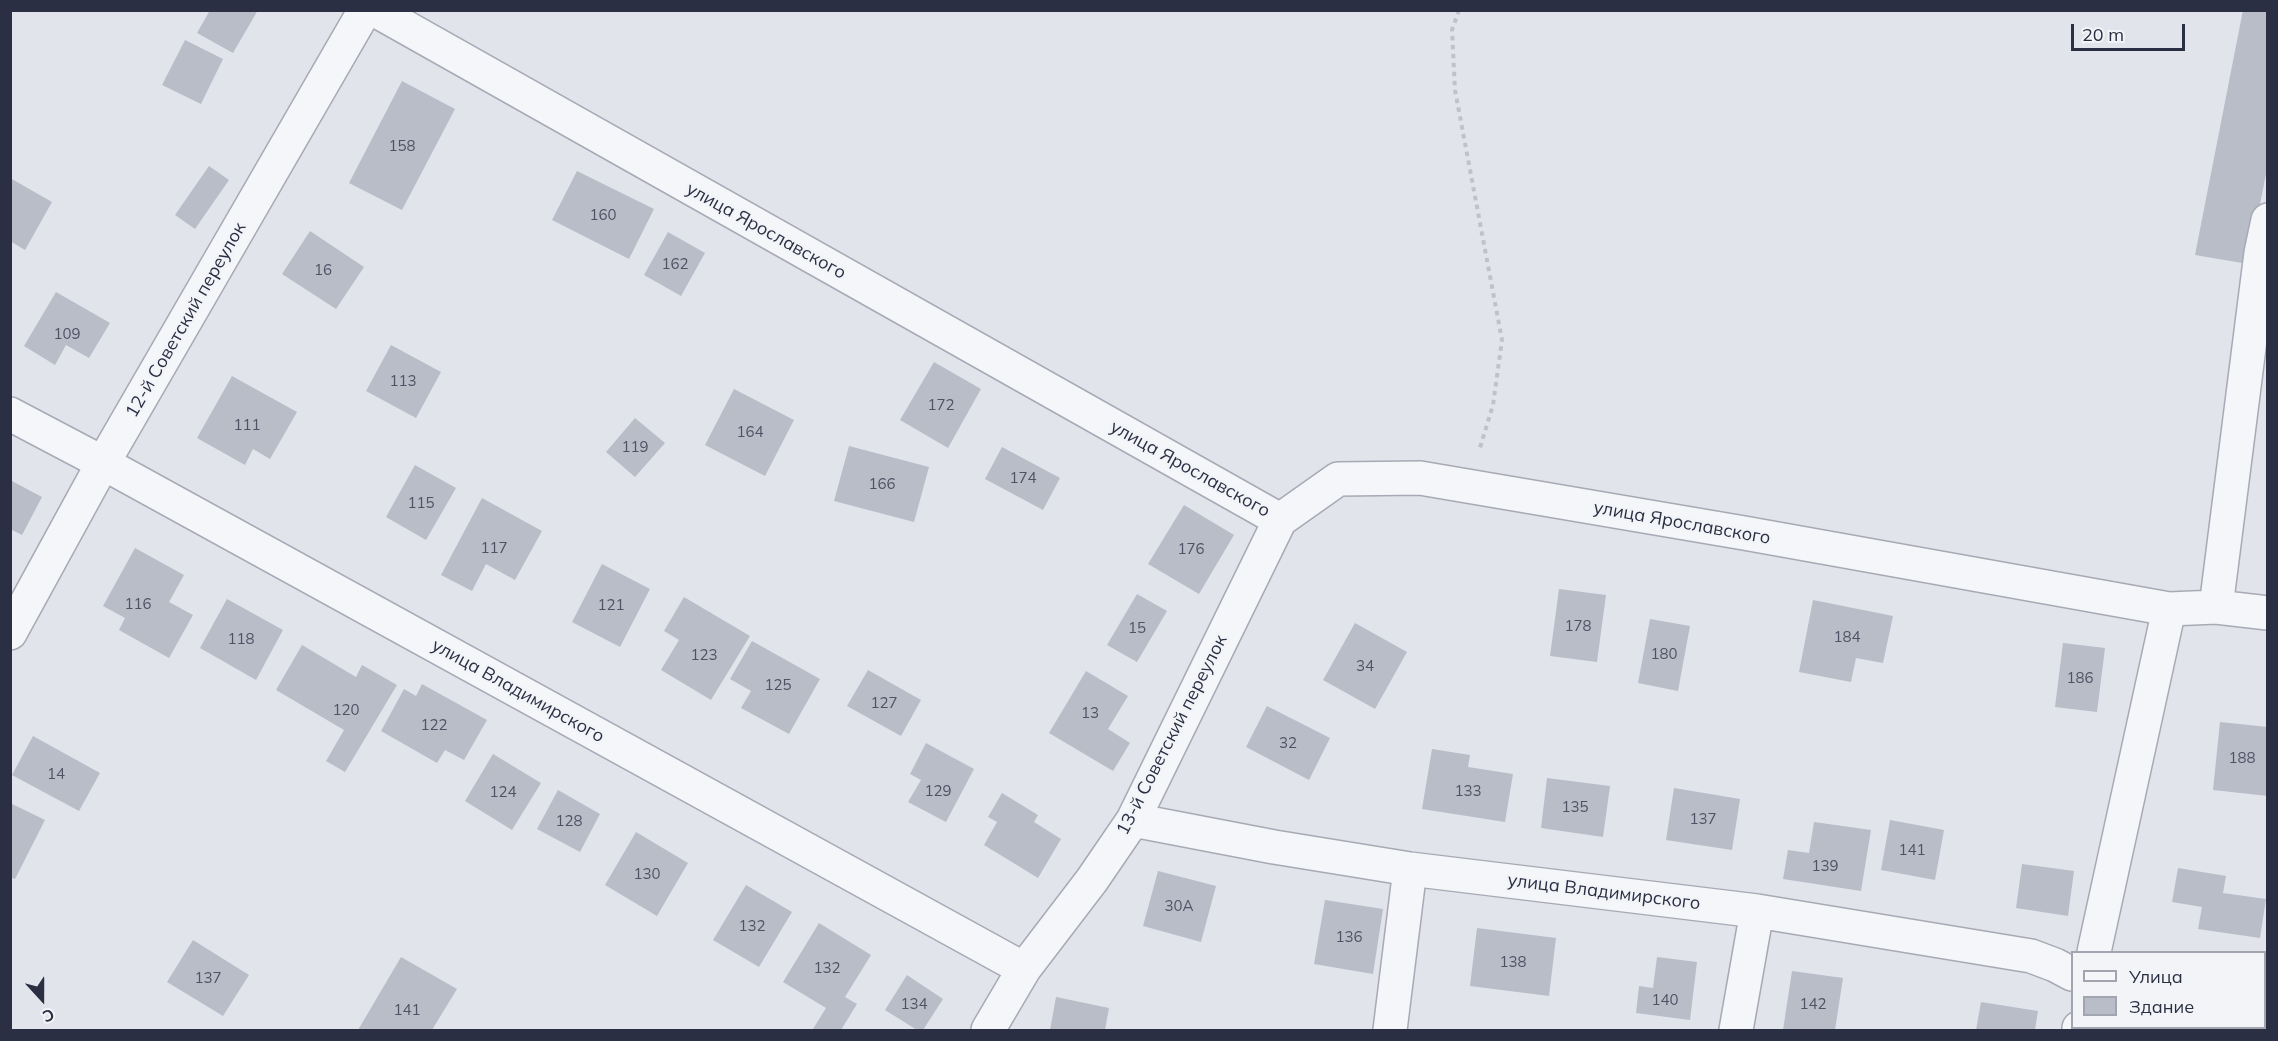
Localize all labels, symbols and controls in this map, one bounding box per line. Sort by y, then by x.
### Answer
scale bar [2074,12,2188,50]
text: 20 m [2082,23,2124,46]
house number: 158 [389,137,415,155]
street label: улица Ярославского [682,178,850,284]
house number: 160 [590,206,616,224]
street label: 12-й Советский переулок [121,219,251,421]
house number: 162 [662,255,688,273]
house number: 16 [314,261,332,279]
house number: 109 [54,325,80,343]
house number: 113 [390,372,416,390]
house number: 172 [928,396,954,414]
house number: 111 [234,416,260,434]
street label: улица Ярославского [1106,416,1274,522]
house number: 164 [737,423,763,441]
house number: 119 [622,438,648,456]
house number: 174 [1010,469,1036,487]
house number: 166 [869,475,895,493]
house number: 115 [408,494,434,512]
street label: улица Ярославского [1592,497,1772,549]
house number: 117 [481,539,507,557]
house number: 176 [1178,540,1204,558]
house number: 116 [125,595,151,613]
house number: 121 [598,596,624,614]
house number: 178 [1565,617,1591,635]
house number: 15 [1128,619,1146,637]
house number: 184 [1834,628,1860,646]
house number: 118 [228,630,254,648]
street label: 13-й Советский переулок [1112,631,1232,839]
street label: улица Владимирского [428,635,608,747]
house number: 180 [1651,645,1677,663]
house number: 123 [691,646,717,664]
house number: 34 [1356,657,1374,675]
house number: 186 [2067,669,2093,687]
house number: 125 [765,676,791,694]
house number: 127 [871,694,897,712]
house number: 120 [333,701,359,719]
house number: 13 [1081,704,1099,722]
house number: 122 [421,716,447,734]
house number: 32 [1279,734,1297,752]
house number: 188 [2229,749,2255,767]
house number: 14 [47,765,65,783]
house number: 129 [925,782,951,800]
house number: 133 [1455,782,1481,800]
house number: 124 [490,783,516,801]
house number: 135 [1562,798,1588,816]
house number: 137 [1690,810,1716,828]
house number: 128 [556,812,582,830]
house number: 141 [1899,841,1925,859]
house number: 139 [1812,857,1838,875]
house number: 130 [634,865,660,883]
street label: улица Владимирского [1506,869,1702,915]
house number: 30А [1164,897,1194,915]
house number: 132 [739,917,765,935]
house number: 136 [1336,928,1362,946]
legend [2071,951,2266,1029]
house number: 138 [1500,953,1526,971]
house number: 132 [814,959,840,977]
text: Улица [2129,965,2183,988]
north arrow [12,969,72,1029]
house number: 137 [195,969,221,987]
house number: 140 [1652,991,1678,1009]
house number: 134 [901,995,927,1013]
house number: 142 [1800,995,1826,1013]
text: Здание [2129,995,2194,1018]
house number: 141 [394,1001,420,1019]
text: С [40,1005,57,1027]

